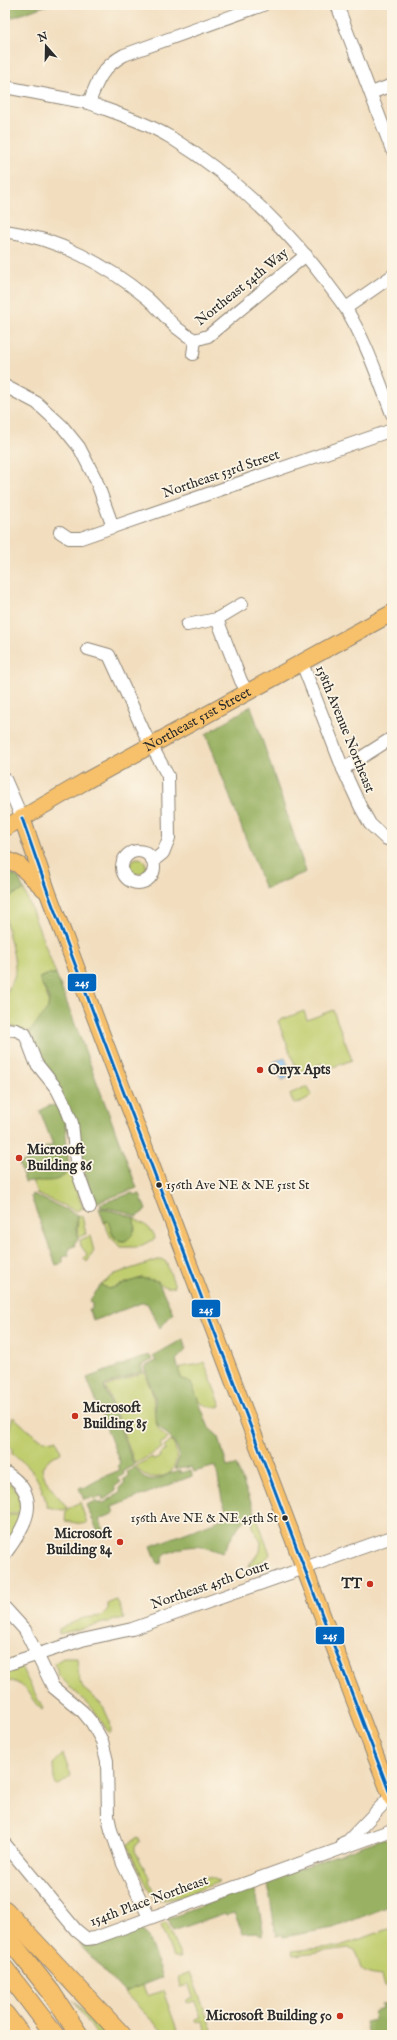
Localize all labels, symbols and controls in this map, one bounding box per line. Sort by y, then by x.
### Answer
north arrow [26,26,66,66]
text: N [35,29,50,46]
street label: Northeast 54th Way [192,244,292,330]
street label: Northeast 53rd Street [160,445,282,502]
street label: 158th Avenue Northeast [311,663,379,795]
street label: Northeast 51st Street [141,683,255,756]
line badge: 245 [67,973,97,992]
text: 245 [75,976,89,990]
place label: Onyx Apts [268,1061,331,1079]
marker: Onyx Apts [255,1065,265,1075]
place label: Microsoft Building 86 [27,1141,93,1175]
marker: Microsoft Building 86 [14,1153,24,1163]
place label: 156th Ave NE & NE 51st St [166,1177,310,1194]
marker: 156th Ave NE & NE 51st St [154,1180,164,1190]
line badge: 245 [191,1299,221,1318]
text: 245 [199,1303,213,1317]
place label: Microsoft Building 85 [83,1399,147,1433]
marker: Microsoft Building 85 [70,1411,80,1421]
place label: 156th Ave NE & NE 45th St [131,1510,279,1527]
marker: 156th Ave NE & NE 45th St [280,1513,290,1523]
place label: Microsoft Building 84 [46,1525,113,1559]
marker: Microsoft Building 84 [115,1537,125,1547]
street label: Northeast 45th Court [149,1556,272,1614]
place label: TT [340,1575,363,1593]
marker: TT [365,1579,375,1589]
line badge: 245 [315,1626,345,1645]
text: 245 [323,1629,337,1643]
street label: 154th Place Northeast [87,1871,211,1931]
place label: Microsoft Building 50 [206,2007,332,2025]
marker: Microsoft Building 50 [335,2011,345,2021]

